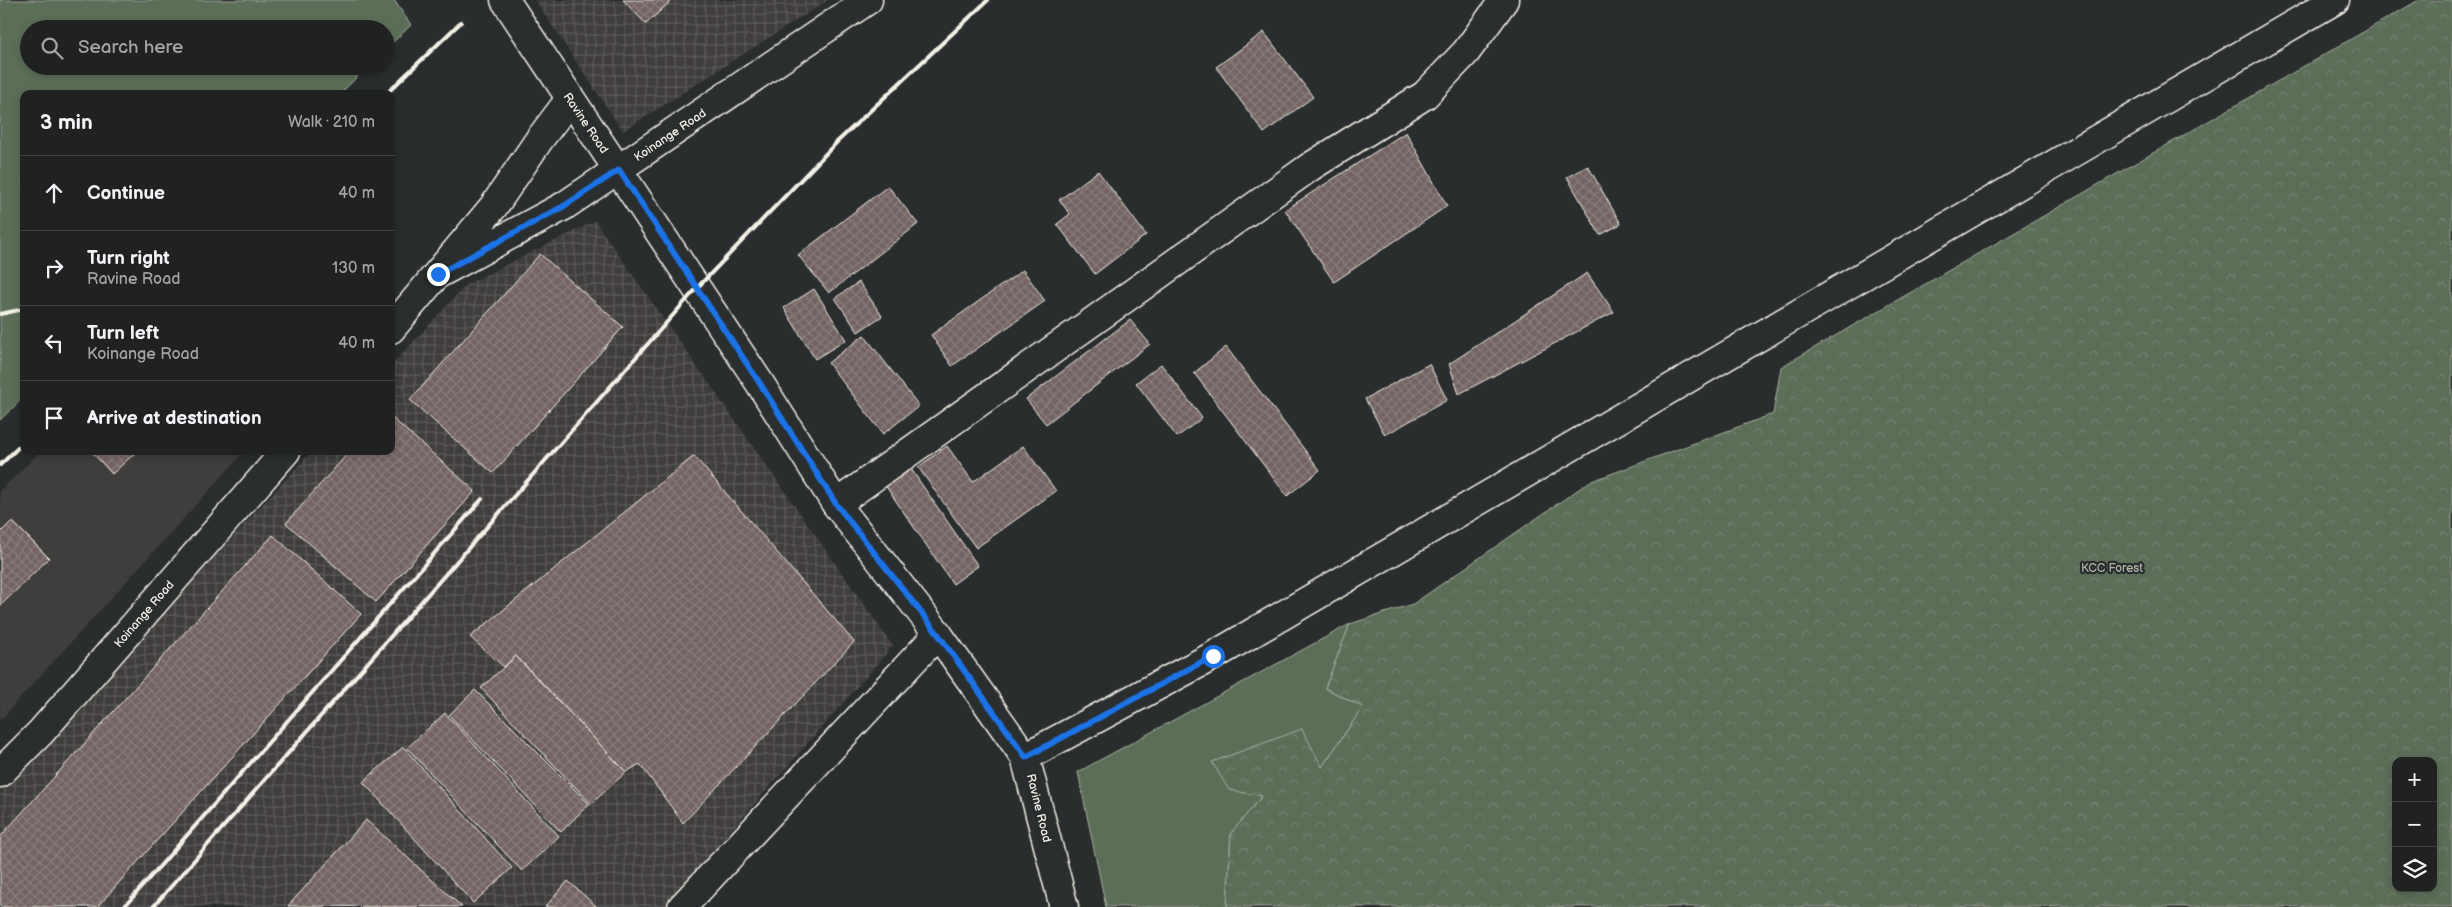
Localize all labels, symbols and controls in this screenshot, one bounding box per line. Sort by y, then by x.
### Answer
search box [20,20,395,75]
icon: search [38,34,66,62]
text: Search here [78,36,183,59]
street label: Ravine Road [560,90,611,157]
street label: Koinange Road [631,106,709,165]
text: 3 min [40,110,93,135]
text: Walk · 210 m [288,113,375,132]
icon: ahead [40,179,68,207]
text: Continue [87,182,165,205]
text: 40 m [338,184,375,203]
text: Turn right [87,247,170,270]
icon: right [40,254,68,282]
text: 130 m [332,259,375,278]
route end [427,263,450,286]
text: Ravine Road [87,270,180,289]
text: Turn left [87,322,159,345]
icon: left [40,329,68,357]
text: 40 m [338,334,375,353]
text: Koinange Road [87,345,199,364]
icon: arrive [40,404,68,432]
text: Arrive at destination [87,407,262,430]
park label: KCC Forest [2081,561,2143,576]
street label: Koinange Road [111,578,178,651]
route start [1202,645,1225,668]
map controls [2392,757,2437,892]
button: + [2392,757,2437,802]
street label: Ravine Road [1023,772,1054,844]
button: − [2392,802,2437,847]
button: layers [2392,847,2437,892]

